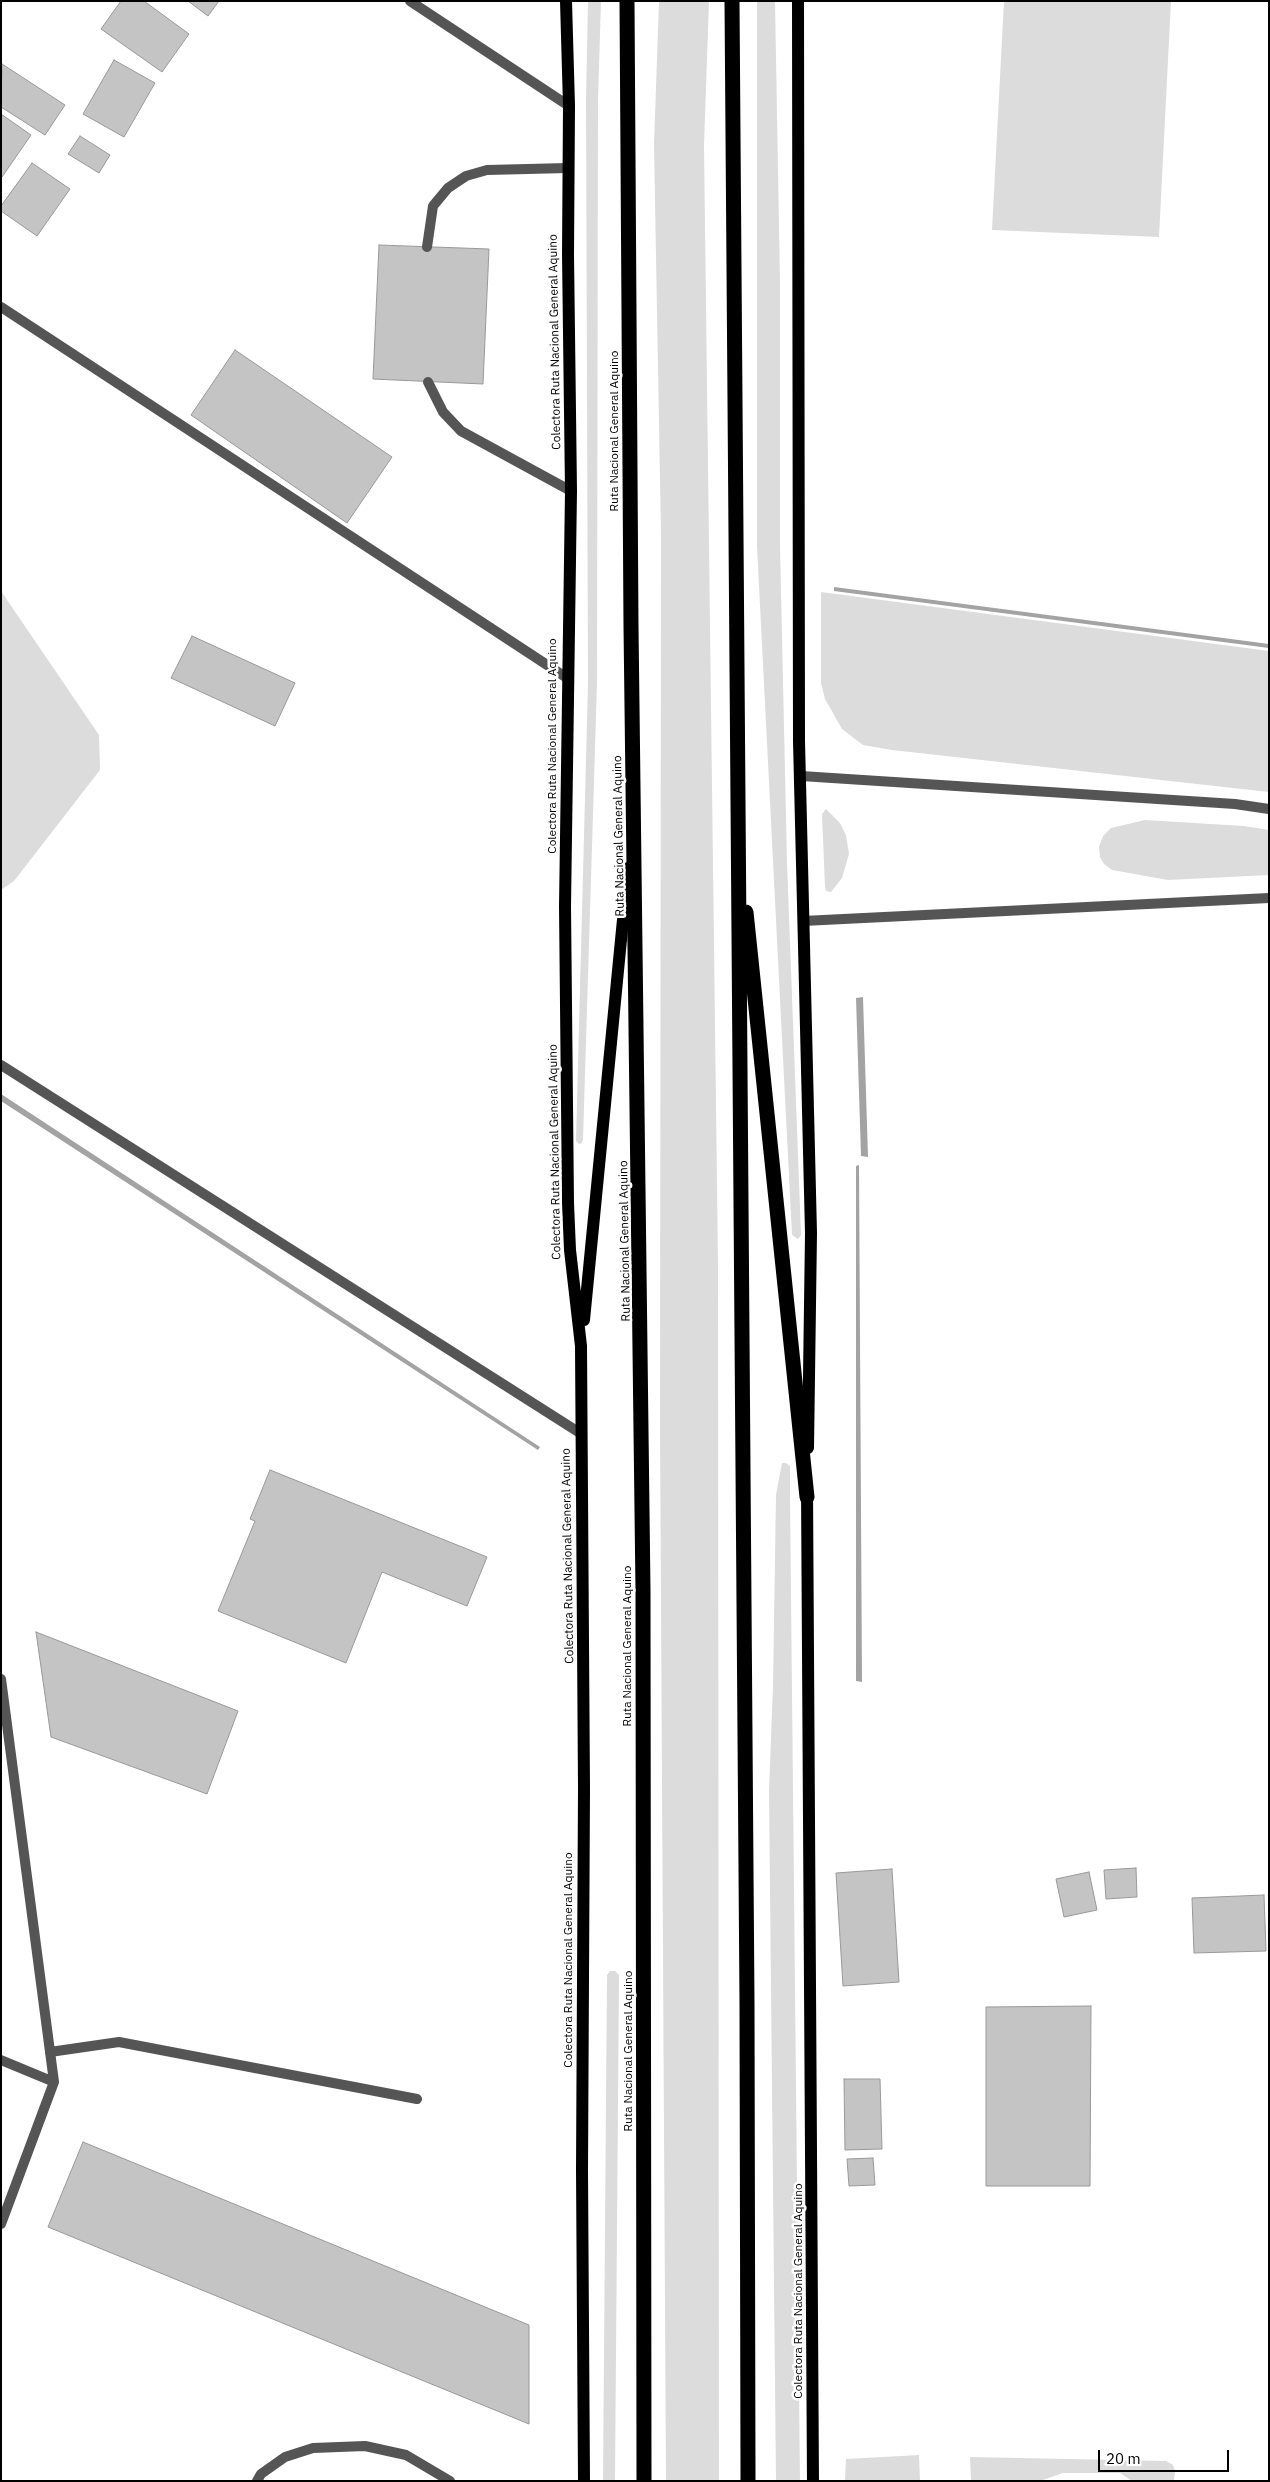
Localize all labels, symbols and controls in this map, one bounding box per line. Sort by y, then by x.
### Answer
street label: Colectora Ruta Nacional General Aquino [546,234,564,450]
street label: Ruta Nacional General Aquino [608,350,622,512]
street label: Colectora Ruta Nacional General Aquino [546,638,560,854]
street label: Ruta Nacional General Aquino [610,755,628,917]
street label: Colectora Ruta Nacional General Aquino [546,1044,564,1260]
street label: Ruta Nacional General Aquino [616,1160,634,1322]
street label: Colectora Ruta Nacional General Aquino [559,1448,577,1664]
street label: Ruta Nacional General Aquino [621,1565,635,1727]
street label: Colectora Ruta Nacional General Aquino [562,1852,576,2068]
street label: Ruta Nacional General Aquino [622,1970,636,2132]
street label: Colectora Ruta Nacional General Aquino [792,2183,806,2399]
scale bar [1100,2440,1231,2472]
text: 20 m [1106,2449,1141,2468]

